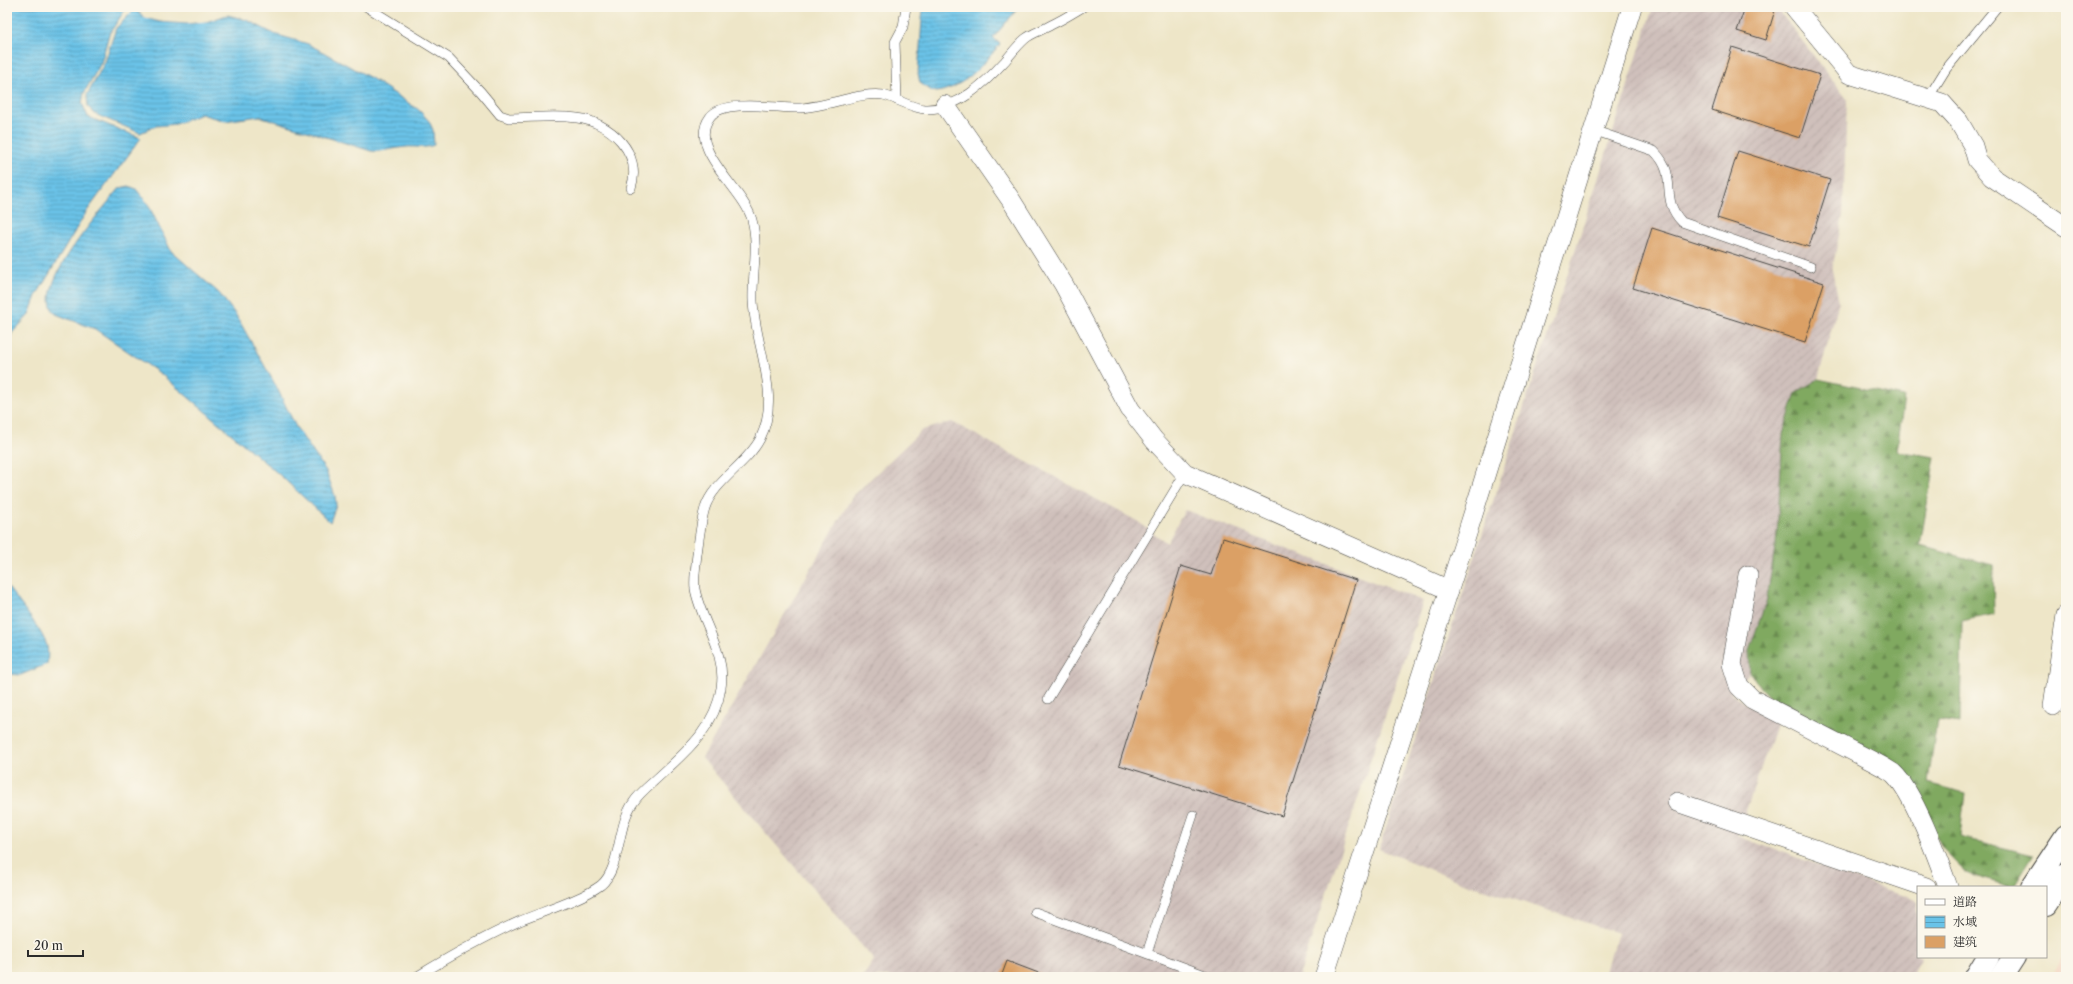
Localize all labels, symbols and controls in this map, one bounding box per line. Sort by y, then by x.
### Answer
legend [1917,886,2047,958]
text: 道路 [1953,894,1977,909]
text: 水域 [1953,914,1977,929]
scale bar [28,932,83,958]
text: 建筑 [1953,934,1977,949]
text: 20 m [34,938,63,953]

